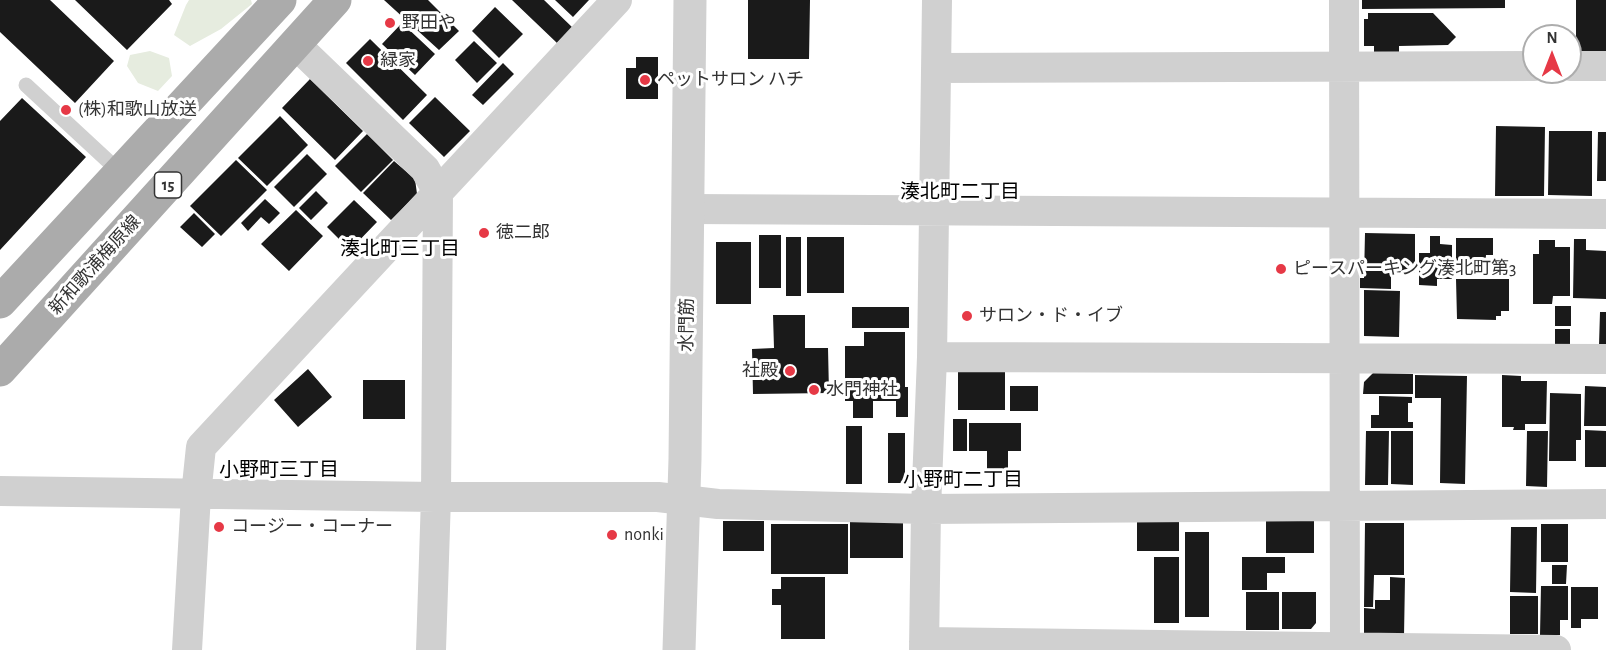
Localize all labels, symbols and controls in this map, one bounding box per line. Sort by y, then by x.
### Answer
place label: 野田や [402,12,456,34]
marker: 野田や [383,16,397,30]
north arrow [1522,24,1582,84]
text: N [1546,30,1558,46]
place label: 緑家 [380,50,416,72]
marker: 緑家 [361,54,375,68]
place label: ペットサロン ハチ [657,69,804,91]
marker: ペットサロン ハチ [638,73,652,87]
place label: (株)和歌山放送 [78,99,197,121]
marker: (株)和歌山放送 [59,103,73,117]
road number: 15 [154,172,182,198]
district label: 湊北町二丁目 [900,180,1020,204]
street label: 新和歌浦梅原線 [45,211,145,319]
place label: 徳二郎 [496,222,550,244]
marker: 徳二郎 [477,226,491,240]
district label: 湊北町三丁目 [340,237,460,261]
place label: ピースパーキング湊北町第3 [1293,258,1516,280]
marker: ピースパーキング湊北町第3 [1274,262,1288,276]
street label: 水門筋 [676,298,698,352]
place label: サロン・ド・イブ [979,305,1123,327]
marker: サロン・ド・イブ [960,309,974,323]
place label: 社殿 [742,360,778,382]
marker: 社殿 [783,364,797,378]
place label: 水門神社 [826,379,898,401]
marker: 水門神社 [807,383,821,397]
district label: 小野町三丁目 [219,458,339,482]
district label: 小野町二丁目 [903,468,1023,492]
place label: コージー・コーナー [231,516,393,538]
marker: コージー・コーナー [212,520,226,534]
place label: nonki [624,524,664,546]
marker: nonki [605,528,619,542]

